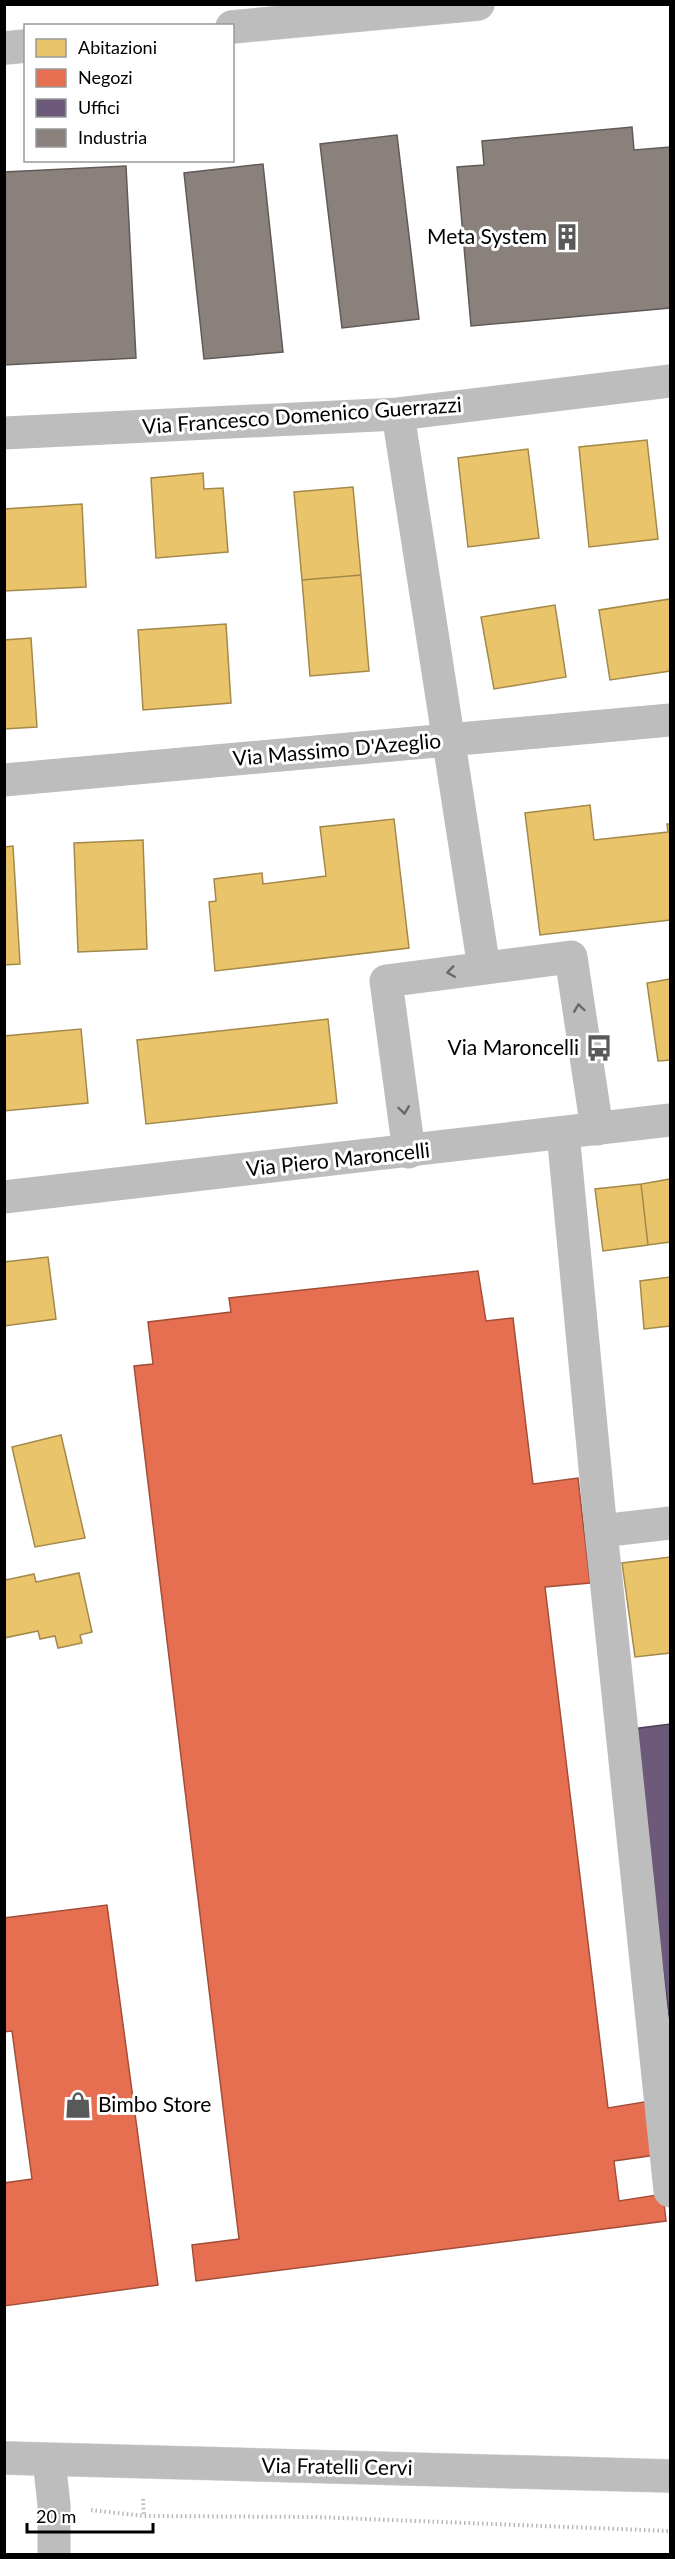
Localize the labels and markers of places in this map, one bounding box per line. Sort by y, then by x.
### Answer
building icon: Meta System [552,222,582,252]
place label: Meta System [427,223,547,248]
bus stop icon: Via Maroncelli [584,1033,614,1063]
place label: Via Maroncelli [448,1034,579,1059]
shop icon: Bimbo Store [63,2090,93,2120]
place label: Bimbo Store [98,2091,211,2116]

